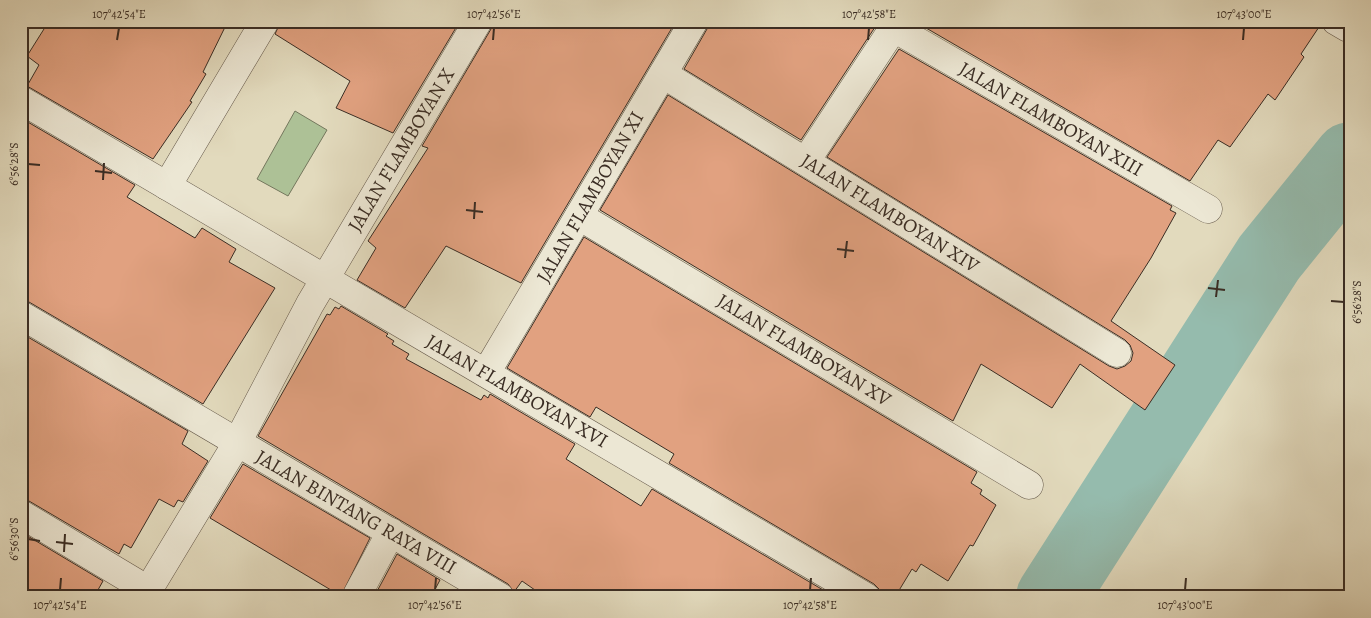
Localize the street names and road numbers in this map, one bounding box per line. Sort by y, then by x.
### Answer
street label: JALAN FLAMBOYAN XIII [954,55,1148,183]
street label: JALAN FLAMBOYAN X [341,62,461,237]
street label: JALAN FLAMBOYAN XI [530,106,650,288]
street label: JALAN FLAMBOYAN XIV [795,147,985,279]
street label: JALAN FLAMBOYAN XV [712,287,897,413]
street label: JALAN FLAMBOYAN XVI [421,328,613,454]
street label: JALAN BINTANG RAYA VIII [250,443,462,581]

